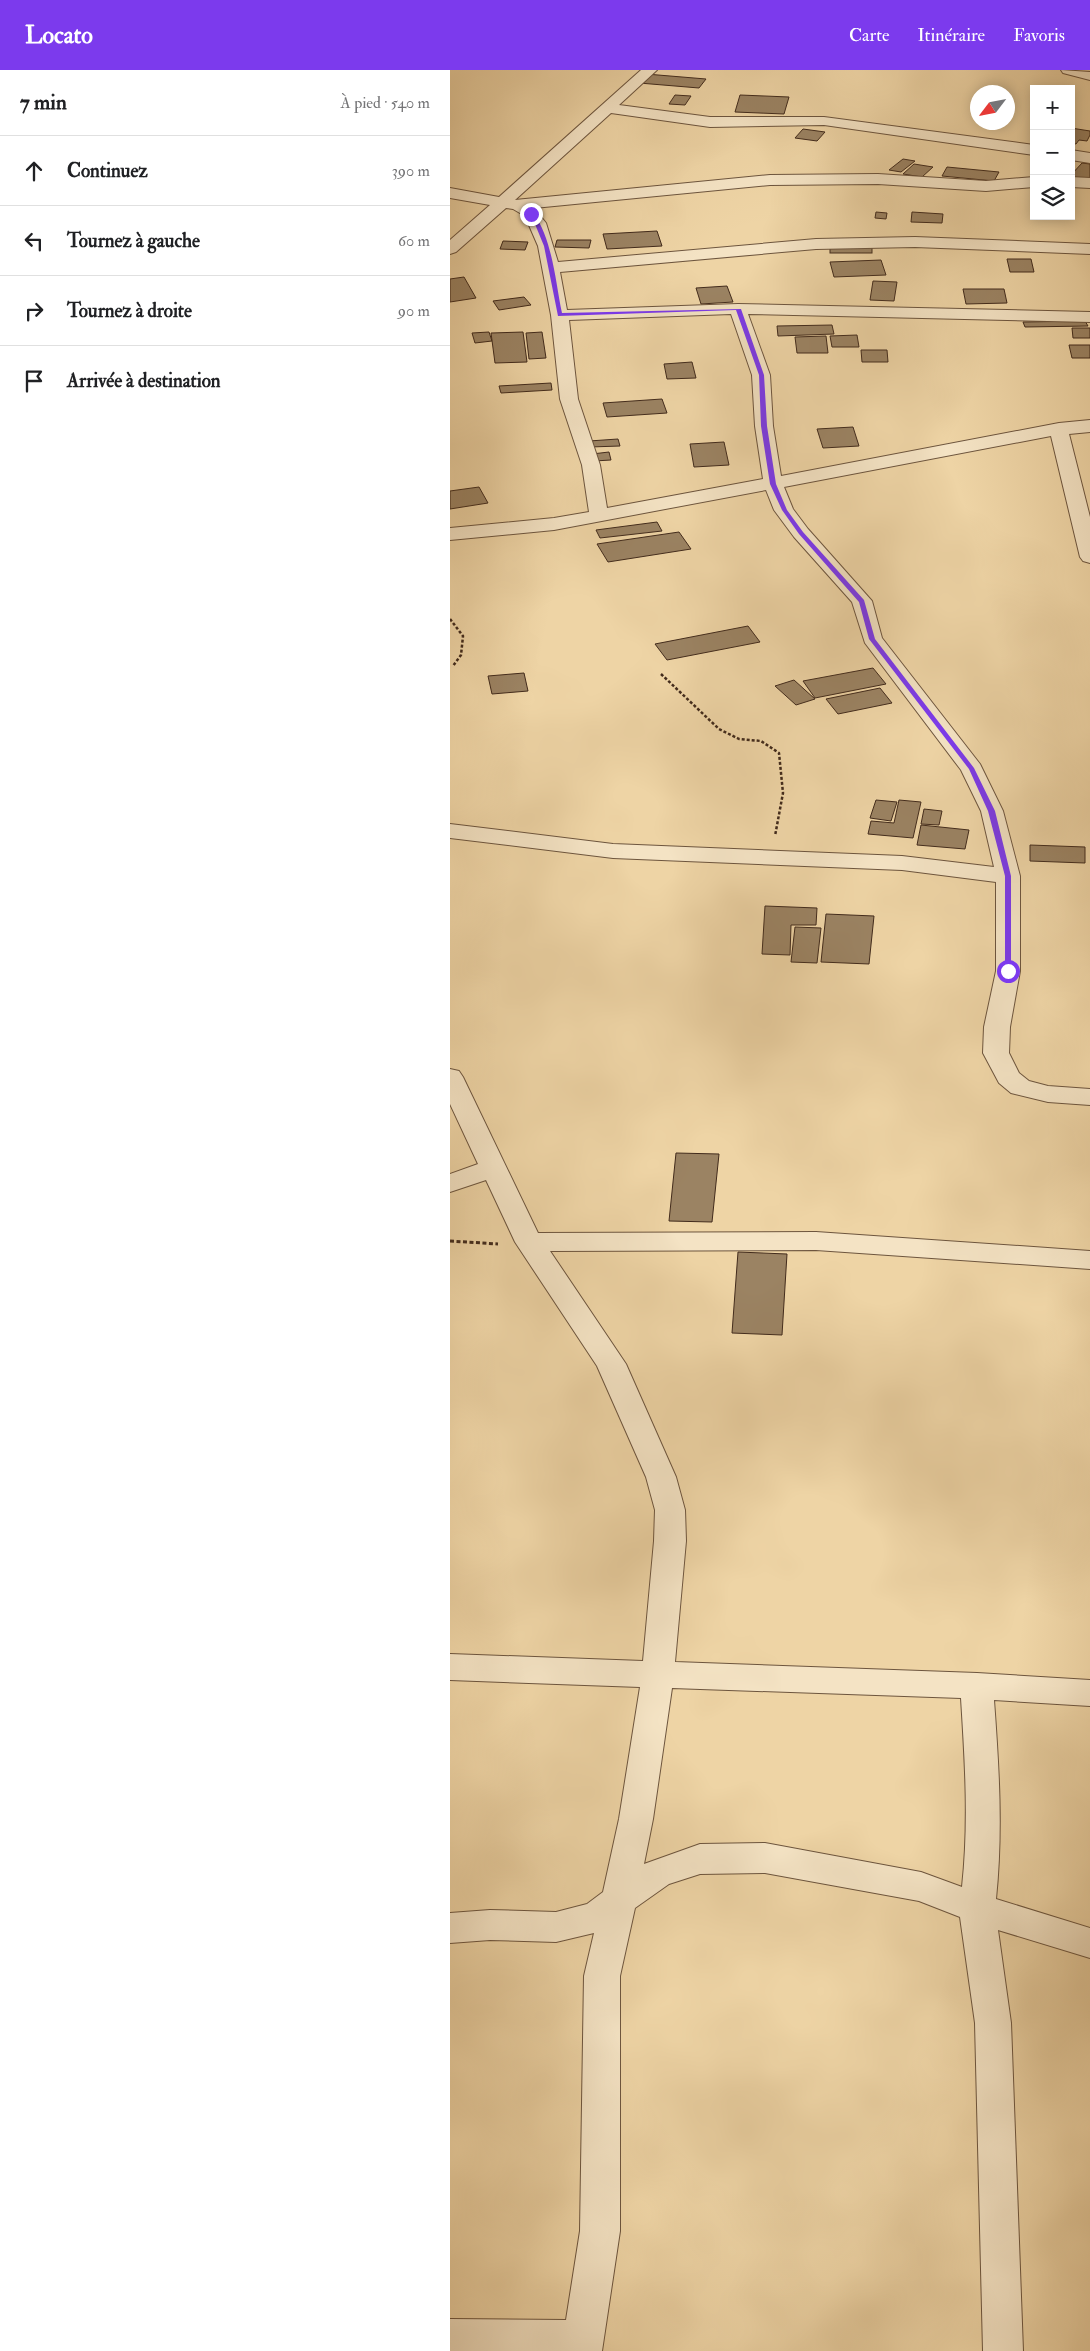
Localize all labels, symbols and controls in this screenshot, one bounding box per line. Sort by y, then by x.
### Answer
text: Locato [25,20,93,51]
text: Carte [849,24,890,47]
text: Itinéraire [918,24,985,47]
text: Favoris [1013,24,1065,47]
north arrow [970,85,1015,130]
map controls [1030,85,1075,220]
button: + [1030,85,1075,130]
text: 7 min [20,89,67,116]
text: À pied · 540 m [341,93,430,113]
button: − [1030,130,1075,175]
icon: ahead [20,157,48,185]
text: Continuez [67,159,148,183]
text: 390 m [392,161,430,181]
button: layers [1030,175,1075,220]
route end [520,203,543,226]
icon: left [20,227,48,255]
text: Tournez à gauche [67,229,200,253]
text: 60 m [398,231,430,251]
icon: right [20,297,48,325]
text: Tournez à droite [67,299,192,323]
text: 90 m [398,301,430,321]
icon: arrive [20,367,48,395]
text: Arrivée à destination [67,369,221,393]
route start [997,960,1020,983]

